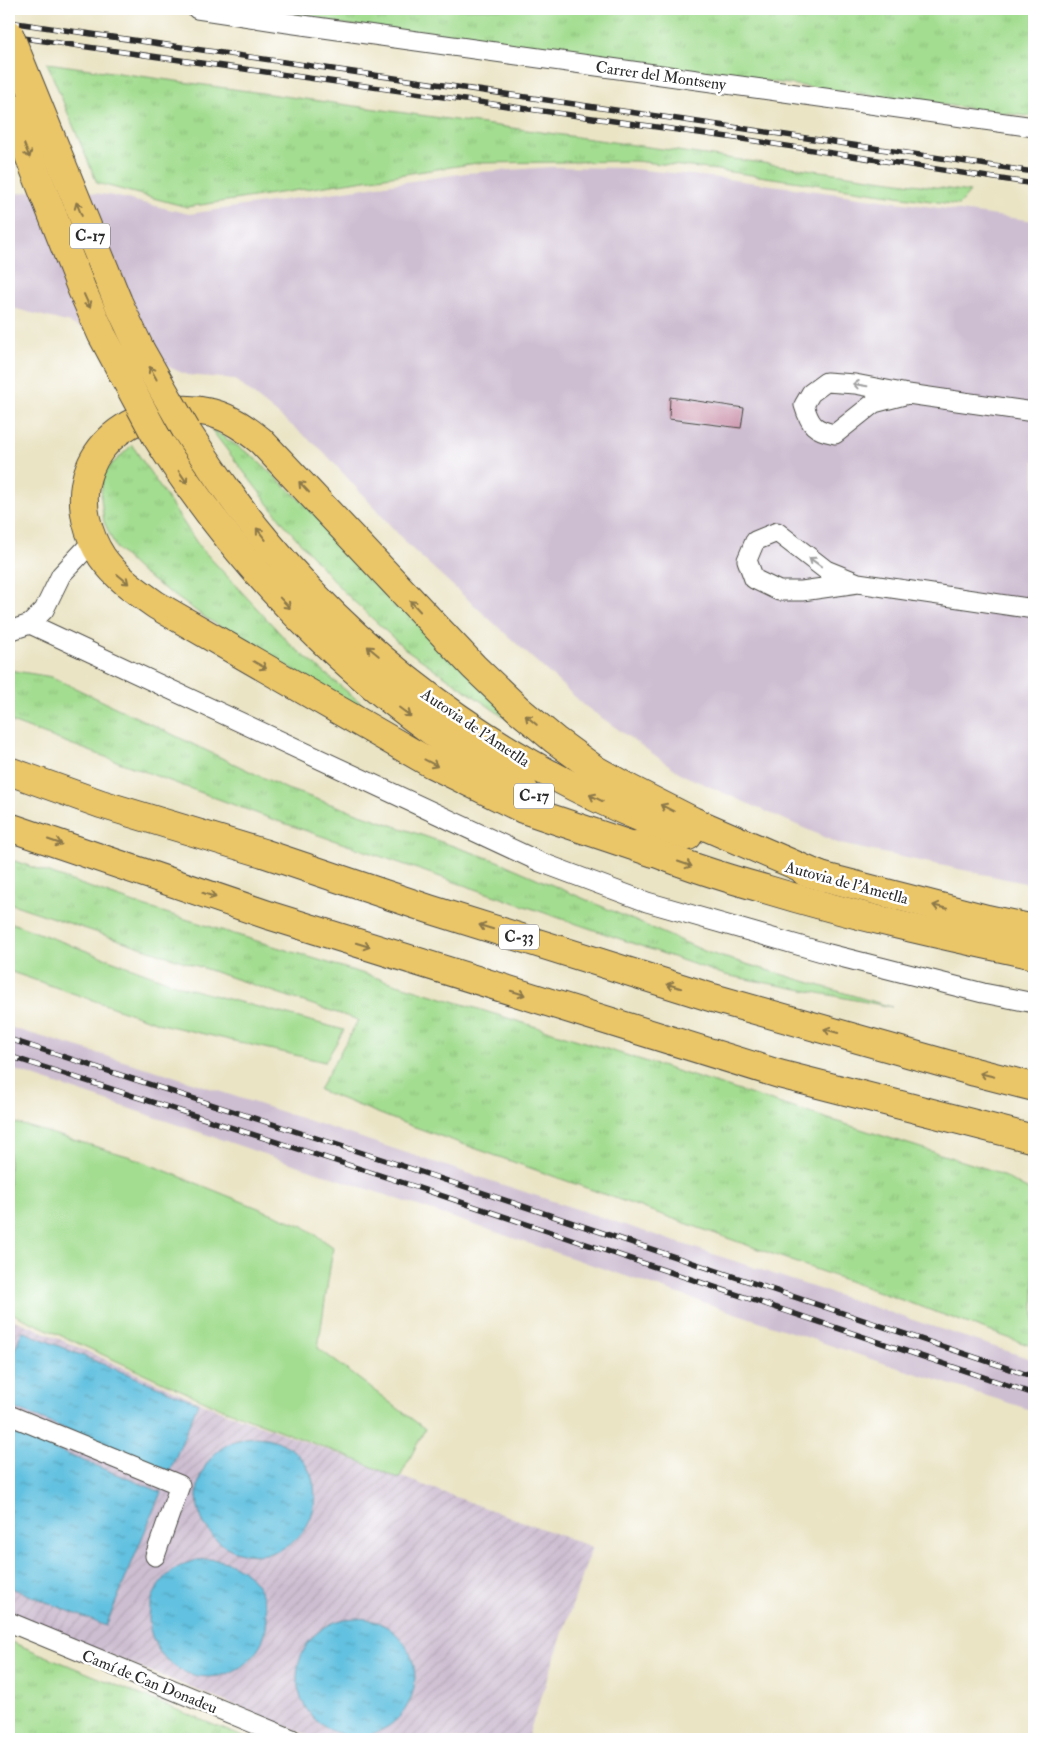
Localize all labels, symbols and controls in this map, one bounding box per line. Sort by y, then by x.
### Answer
street label: Carrer del Montseny [594,57,728,95]
one-way arrow [23,143,32,158]
one-way arrow [74,202,84,217]
road number: C-17 [70,224,110,248]
one-way arrow [83,293,93,308]
one-way arrow [148,366,157,381]
one-way arrow [853,379,869,389]
one-way arrow [178,469,188,483]
one-way arrow [298,481,310,493]
one-way arrow [255,528,266,541]
one-way arrow [809,556,822,567]
one-way arrow [116,573,129,585]
one-way arrow [279,597,291,609]
one-way arrow [409,599,421,612]
one-way arrow [367,645,380,656]
one-way arrow [253,660,267,670]
street label: Autovia de l'Ametlla [416,684,534,772]
one-way arrow [398,706,411,717]
one-way arrow [524,714,537,726]
one-way arrow [424,758,439,768]
road number: C-17 [514,784,554,808]
one-way arrow [588,793,603,803]
one-way arrow [659,803,674,813]
one-way arrow [47,838,63,848]
street label: Autovia de l'Ametlla [782,857,911,909]
one-way arrow [677,860,692,869]
one-way arrow [200,890,216,900]
one-way arrow [932,901,948,911]
one-way arrow [479,922,494,931]
road number: C-33 [499,924,539,950]
one-way arrow [355,940,371,950]
one-way arrow [667,981,683,990]
one-way arrow [510,989,526,998]
one-way arrow [823,1025,839,1035]
one-way arrow [979,1070,995,1079]
street label: Camí de Can Donadeu [79,1646,220,1718]

